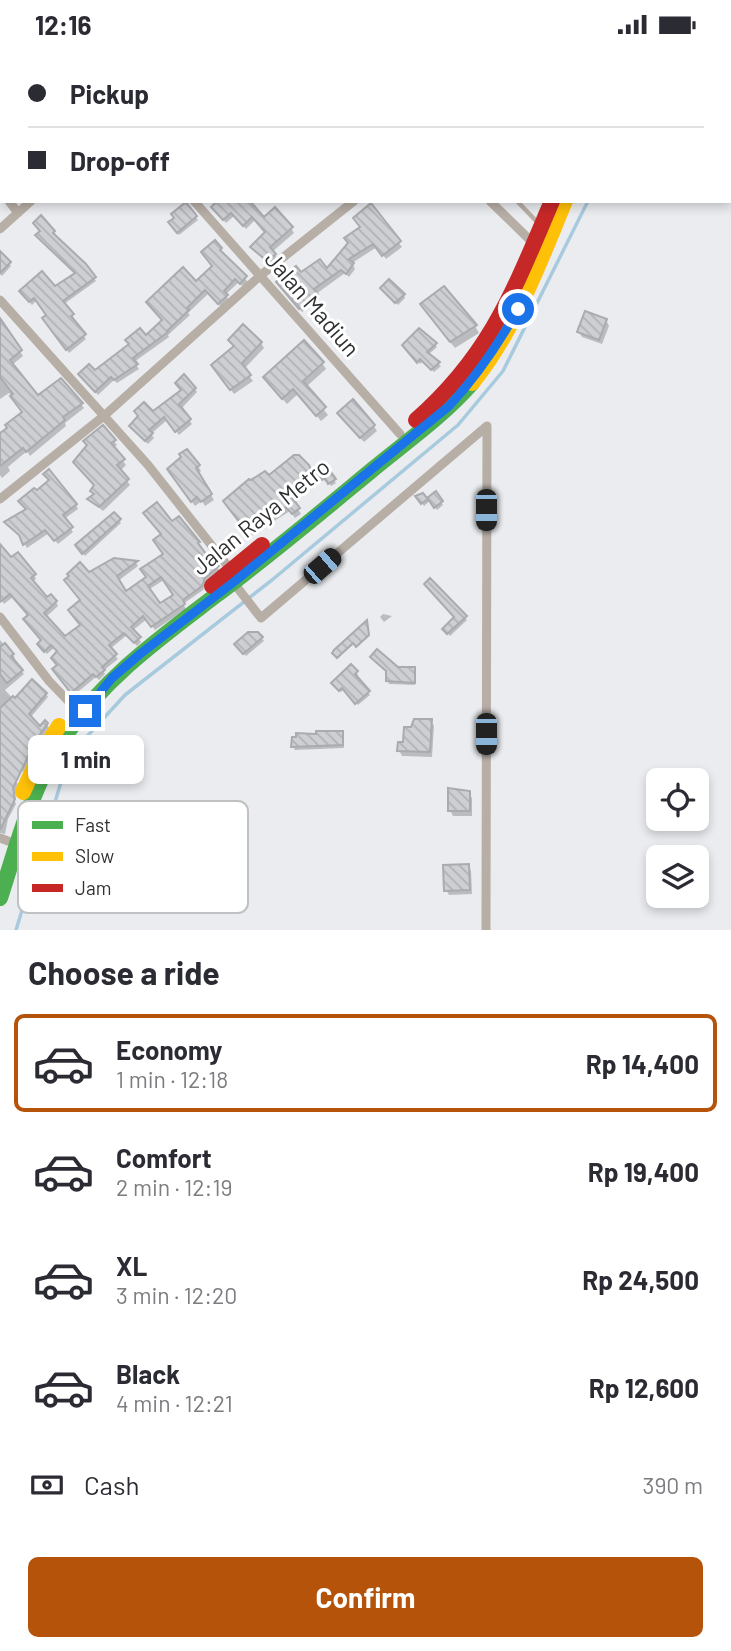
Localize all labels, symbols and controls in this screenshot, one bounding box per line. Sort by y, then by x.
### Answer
text: 12:16 [35,9,91,40]
text: Pickup [70,78,149,109]
text: Drop-off [70,145,170,176]
street label: Jalan Madiun [259,245,366,362]
route start [502,293,534,325]
street label: Jalan Raya Metro [186,452,335,580]
car [476,489,497,531]
car [300,544,345,588]
route end [69,695,101,727]
car [476,713,497,755]
callout: 1 min [27,735,143,785]
text: 1 min [61,745,111,773]
map controls [646,768,709,908]
button: locate [646,768,709,831]
legend [18,801,248,913]
text: Fast [75,813,111,836]
text: Slow [75,844,114,867]
button: layers [646,845,709,908]
text: Jam [75,876,111,899]
text: Choose a ride [28,953,220,991]
icon: car [32,1032,95,1095]
text: Economy [116,1034,222,1065]
text: Rp 14,400 [586,1048,699,1079]
text: 1 min · 12:18 [116,1065,228,1093]
icon: car [32,1140,95,1203]
text: Comfort [116,1142,212,1173]
text: Rp 19,400 [588,1156,699,1187]
text: 2 min · 12:19 [116,1173,232,1201]
icon: car [32,1248,95,1311]
text: XL [116,1250,147,1281]
text: Rp 24,500 [582,1264,699,1295]
text: 3 min · 12:20 [116,1281,237,1309]
icon: car [32,1356,95,1419]
text: Black [116,1358,180,1389]
text: Rp 12,600 [589,1372,699,1403]
text: 4 min · 12:21 [116,1389,233,1417]
icon: cash [28,1466,66,1504]
text: Cash [84,1469,139,1500]
text: 390 m [643,1471,703,1499]
button: Confirm [28,1557,703,1637]

